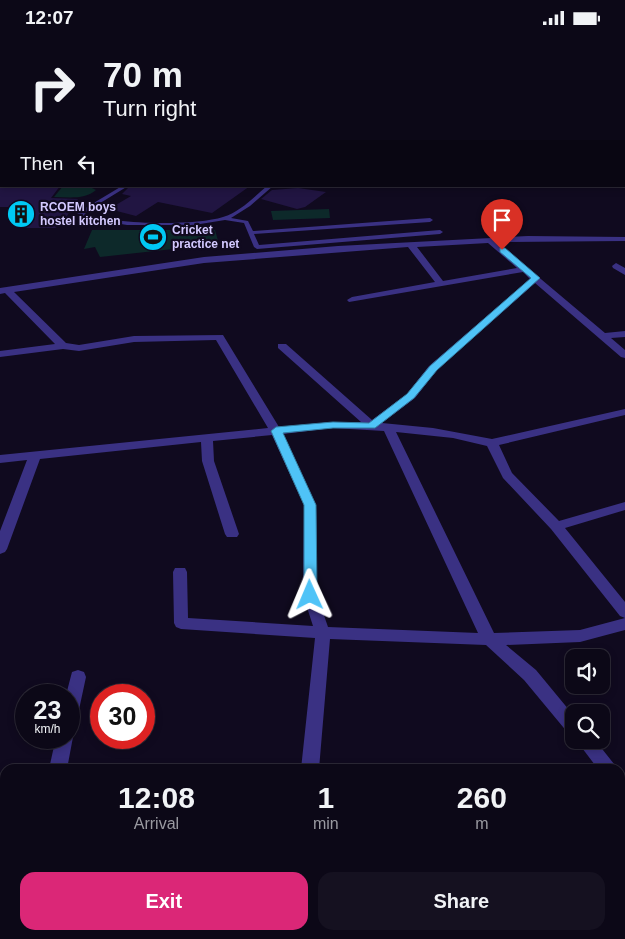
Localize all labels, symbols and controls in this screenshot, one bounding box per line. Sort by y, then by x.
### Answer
text: 12:07 [25,7,74,28]
icon: right [20,55,85,120]
text: 70 m [103,55,183,94]
text: Turn right [103,96,196,121]
icon: left [73,150,101,178]
text: Then [20,153,63,174]
building icon: RCOEM boys hostel kitchen [6,199,36,229]
pin [481,199,523,250]
place label: RCOEM boys hostel kitchen [40,200,121,228]
icon: arrive [488,206,516,234]
sports icon: Cricket practice net [138,222,168,252]
place label: Cricket practice net [172,223,239,251]
position arrow [283,568,335,620]
map controls [565,649,610,749]
button: sound [565,649,610,694]
speed limit sign: 30 [90,684,155,749]
text: 23 [34,696,61,724]
button: search [565,704,610,749]
text: km/h [34,722,61,736]
text: 12:08 [118,781,195,814]
text: 1 [317,781,334,814]
text: 260 [457,781,507,814]
text: Arrival [134,815,179,832]
text: min [313,815,339,832]
text: m [475,815,488,832]
button: Exit [20,872,308,930]
button: Share [318,872,605,930]

